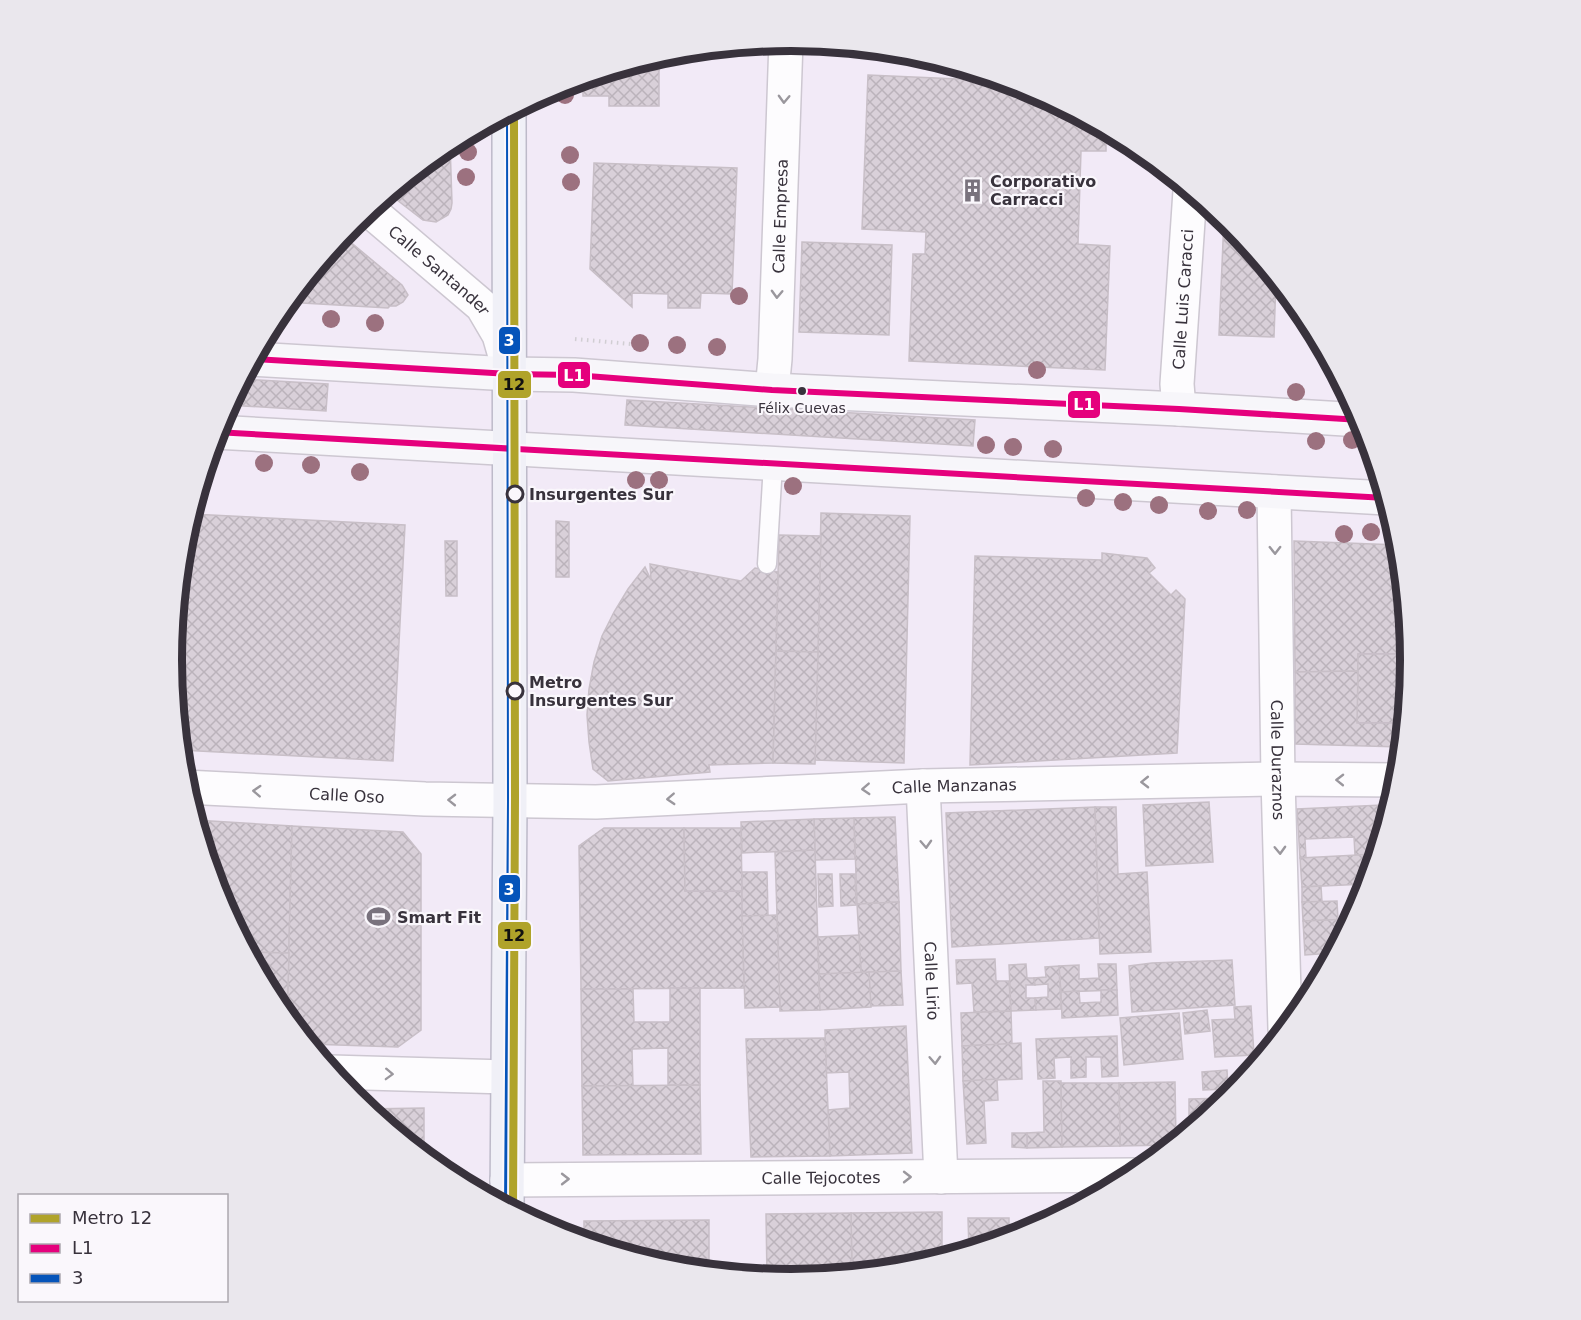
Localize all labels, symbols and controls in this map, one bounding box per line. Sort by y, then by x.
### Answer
one-way arrow [778,95,790,104]
street label: Calle Empresa [768,158,791,274]
place label: Corporativo Carracci [990,172,1096,209]
building icon: Corporativo Carracci [959,177,985,203]
street label: Calle Santander [385,221,495,318]
street label: Calle Luis Caracci [1168,228,1197,370]
one-way arrow [771,290,784,299]
line badge: 3 [498,326,521,355]
text: 3 [503,331,515,350]
line badge: L1 [557,361,591,389]
text: L1 [563,366,585,385]
line badge: 12 [497,370,532,399]
text: 12 [503,375,525,394]
marker: Félix Cuevas [796,385,808,397]
line badge: L1 [1067,390,1101,419]
text: L1 [1073,395,1095,414]
place label: Félix Cuevas [758,400,846,416]
marker: Insurgentes Sur [506,485,524,503]
place label: Insurgentes Sur [529,485,673,504]
one-way arrow [1269,546,1281,555]
place label: Metro Insurgentes Sur [529,673,673,710]
marker: Metro Insurgentes Sur [506,682,524,700]
street label: Calle Duraznos [1267,700,1289,820]
one-way arrow [1335,774,1344,786]
street label: Calle Manzanas [891,775,1017,797]
one-way arrow [1140,775,1149,788]
one-way arrow [861,782,870,795]
one-way arrow [252,784,261,797]
street label: Calle Oso [309,784,385,806]
one-way arrow [666,792,675,805]
one-way arrow [447,794,456,806]
one-way arrow [919,840,932,849]
one-way arrow [1274,846,1286,855]
line badge: 3 [498,874,521,903]
text: 3 [503,880,515,899]
sports icon: Smart Fit [366,904,392,930]
place label: Smart Fit [397,908,482,927]
line badge: 12 [497,921,532,950]
text: 12 [503,926,525,945]
street label: Calle Lirio [921,941,943,1021]
one-way arrow [929,1055,942,1064]
one-way arrow [385,1067,394,1080]
street label: Calle Tejocotes [761,1168,881,1187]
one-way arrow [903,1171,912,1183]
one-way arrow [561,1173,570,1185]
legend [18,1194,228,1302]
text: Metro 12 [72,1207,152,1228]
text: L1 [72,1237,93,1258]
text: 3 [72,1267,83,1288]

